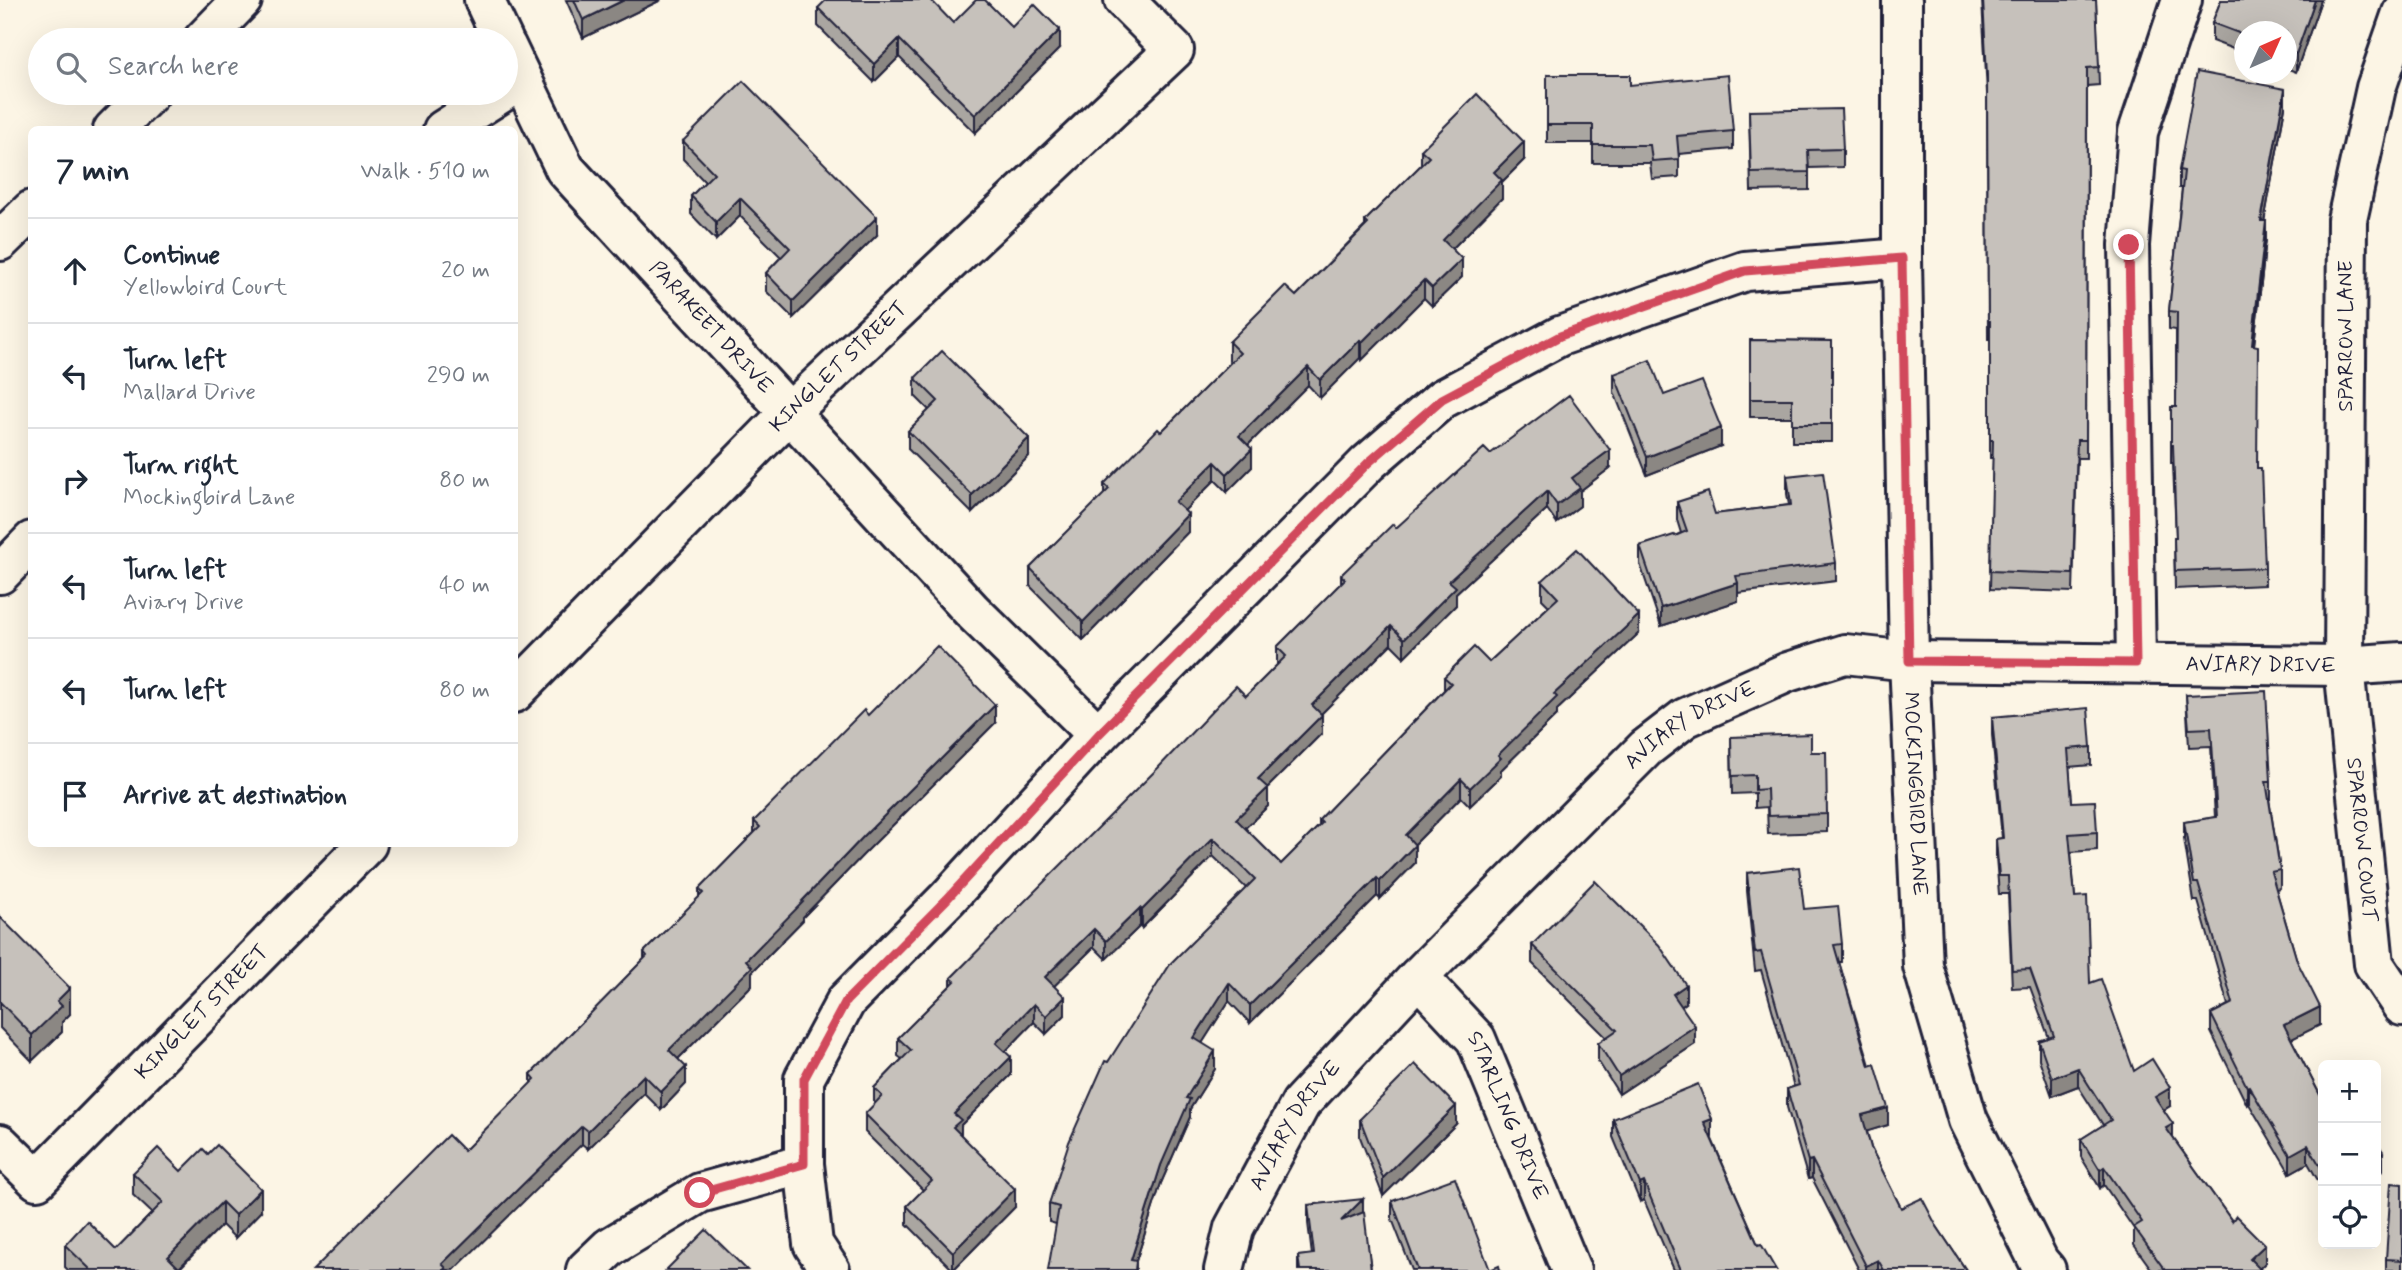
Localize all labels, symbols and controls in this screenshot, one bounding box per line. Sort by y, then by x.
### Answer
north arrow [2234,21,2297,84]
search box [28,28,518,105]
icon: search [52,48,90,86]
text: Search here [108,50,239,84]
text: 7 min [56,152,130,191]
text: Walk · 510 m [361,157,490,187]
route end [2113,229,2144,260]
text: Continue [123,239,220,273]
icon: ahead [56,252,94,290]
street label: PARAKEET DRIVE [643,255,779,400]
text: 20 m [441,256,490,286]
street label: SPARROW LANE [2332,260,2360,412]
text: Yellowbird Court [123,273,287,303]
street label: KINGLET STREET [763,295,913,439]
text: Turn left [123,344,227,378]
icon: left [56,357,94,395]
text: 290 m [427,361,490,391]
text: Mallard Drive [123,378,256,408]
text: Turn right [123,449,239,483]
icon: right [56,462,94,500]
text: 80 m [439,466,490,496]
text: Mockingbird Lane [123,483,295,513]
text: Turn left [123,554,227,588]
icon: left [56,567,94,605]
text: 40 m [439,571,490,601]
text: Aviary Drive [123,588,244,618]
street label: AVIARY DRIVE [2185,650,2336,680]
icon: left [56,672,94,710]
text: Turn left [123,674,227,708]
street label: AVIARY DRIVE [1618,674,1760,776]
text: 80 m [439,676,490,706]
street label: MOCKINGBIRD LANE [1896,691,1934,897]
street label: SPARROW COURT [2339,756,2384,924]
icon: arrive [56,777,94,815]
text: Arrive at destination [123,779,347,813]
street label: KINGLET STREET [129,938,275,1086]
street label: STARLING DRIVE [1461,1025,1555,1204]
street label: AVIARY DRIVE [1243,1055,1347,1195]
map controls [2318,1060,2381,1249]
button: + [2318,1060,2381,1123]
button: − [2318,1123,2381,1186]
route start [684,1177,715,1208]
button: locate [2318,1186,2381,1249]

